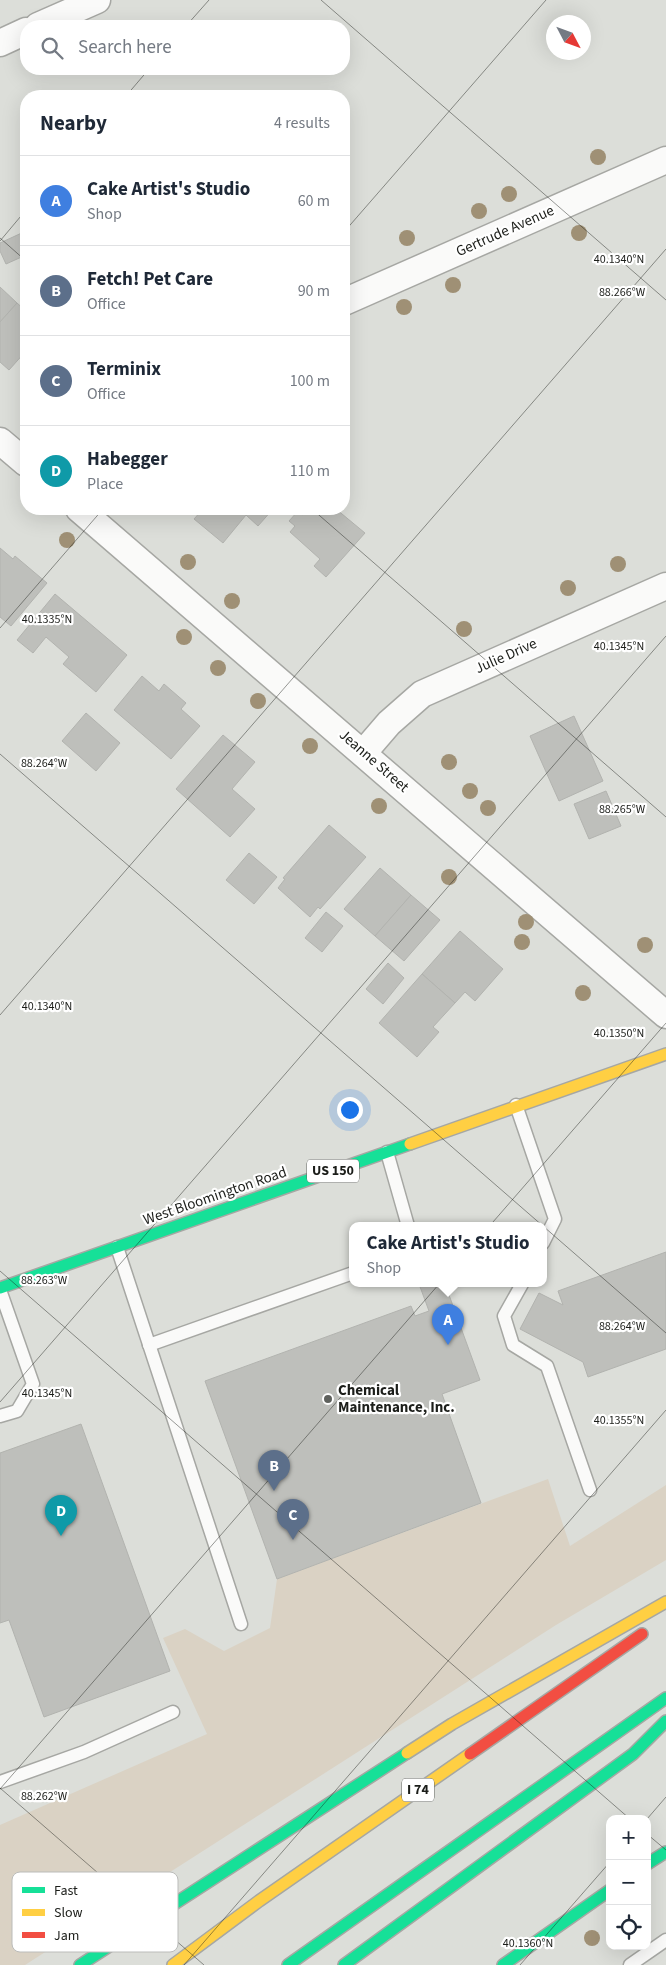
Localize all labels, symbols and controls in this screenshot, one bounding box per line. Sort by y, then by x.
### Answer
north arrow [546,15,591,60]
search box [20,20,350,75]
icon: search [38,34,66,62]
text: Search here [78,34,172,61]
text: Nearby [40,108,107,138]
text: 4 results [274,112,330,134]
text: Cake Artist's Studio [87,176,250,203]
text: A [51,190,61,212]
text: 60 m [298,190,330,212]
street label: Gertrude Avenue [453,200,557,262]
text: Shop [87,203,122,225]
text: 40.1340°N [594,251,644,268]
text: Fetch! Pet Care [87,266,213,293]
text: B [51,280,61,302]
text: 90 m [298,280,330,302]
text: 88.266°W [599,284,646,301]
text: Office [87,293,126,315]
text: Terminix [87,356,161,383]
text: C [51,370,61,392]
text: 100 m [290,370,330,392]
text: Office [87,383,126,405]
text: Habegger [87,446,168,473]
text: D [51,460,61,482]
text: 110 m [290,460,330,482]
text: Place [87,473,123,495]
text: 40.1335°N [22,611,72,628]
street label: Julie Drive [472,633,540,679]
text: 40.1345°N [594,638,644,655]
street label: Jeanne Street [334,725,414,797]
text: 88.264°W [21,755,68,772]
text: 88.265°W [599,801,646,818]
text: 40.1340°N [22,998,72,1015]
text: 40.1350°N [594,1025,644,1042]
your location [337,1097,363,1123]
road number: US 150 [307,1160,359,1182]
street label: West Bloomington Road [140,1162,290,1230]
popup [349,1222,547,1287]
text: Cake Artist's Studio [366,1230,530,1257]
text: Shop [366,1257,401,1279]
text: 88.263°W [21,1272,68,1289]
pin: A [432,1304,464,1345]
text: 88.264°W [599,1318,646,1335]
place label: Chemical Maintenance, Inc. [338,1380,455,1418]
text: 40.1345°N [22,1385,72,1402]
marker: Chemical Maintenance, Inc. [322,1393,334,1405]
text: 40.1355°N [594,1412,644,1429]
pin: B [258,1450,290,1491]
pin: D [45,1495,77,1536]
pin: C [277,1499,309,1540]
road number: I 74 [402,1778,434,1802]
text: 88.262°W [21,1788,68,1805]
map controls [606,1815,651,1950]
button: + [606,1815,651,1860]
button: − [606,1860,651,1905]
legend [12,1872,178,1952]
text: Fast [54,1881,78,1901]
text: Slow [54,1903,83,1923]
button: locate [606,1905,651,1950]
text: Jam [54,1926,79,1946]
text: 40.1360°N [503,1935,553,1952]

